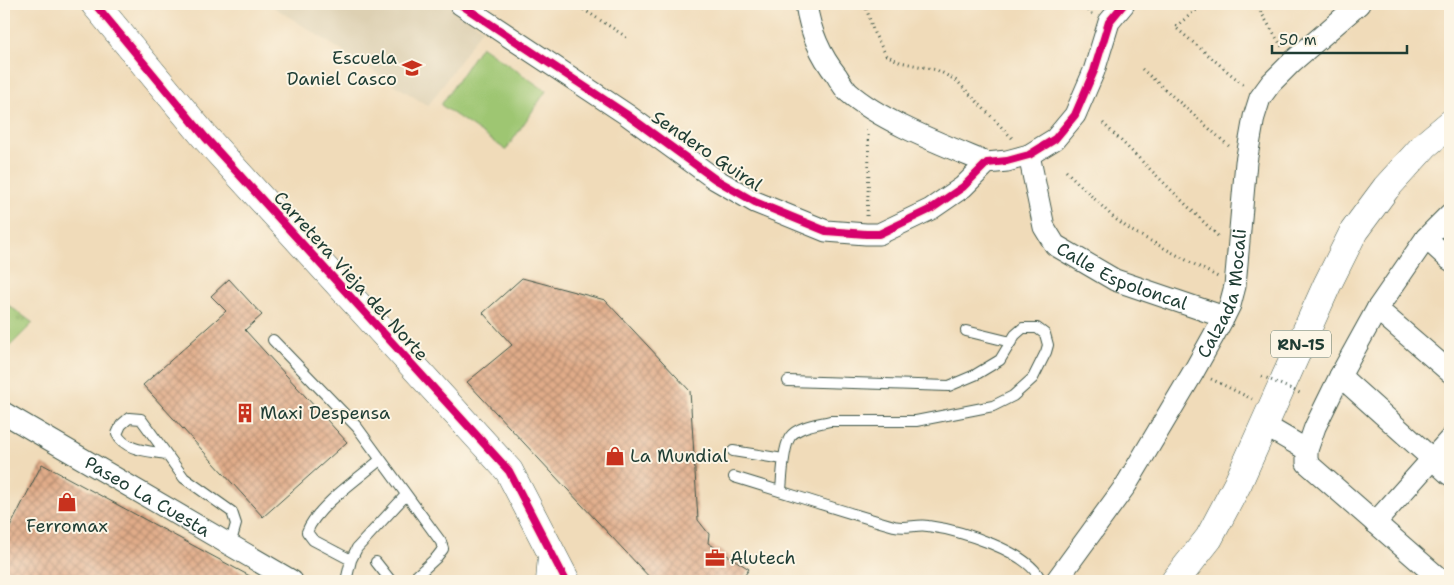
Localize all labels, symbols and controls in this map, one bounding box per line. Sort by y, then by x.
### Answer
scale bar [1272,22,1406,54]
text: 50 m [1279,30,1317,50]
place label: Escuela Daniel Casco [287,46,397,91]
school or university icon: Escuela Daniel Casco [401,57,423,79]
street label: Sendero Guiral [647,105,768,197]
street label: Carretera Vieja del Norte [268,186,434,366]
street label: Calzada Mocali [1192,228,1252,362]
street label: Calle Espoloncal [1052,236,1191,316]
road number: RN-15 [1271,330,1331,358]
place label: Maxi Despensa [260,401,390,425]
building icon: Maxi Despensa [234,402,256,424]
place label: La Mundial [630,444,729,468]
shop icon: La Mundial [604,445,626,467]
street label: Paseo La Cuesta [80,451,214,543]
shop icon: Ferromax [56,491,78,513]
place label: Ferromax [26,514,108,538]
place label: Alutech [730,546,796,570]
office icon: Alutech [704,547,726,569]

